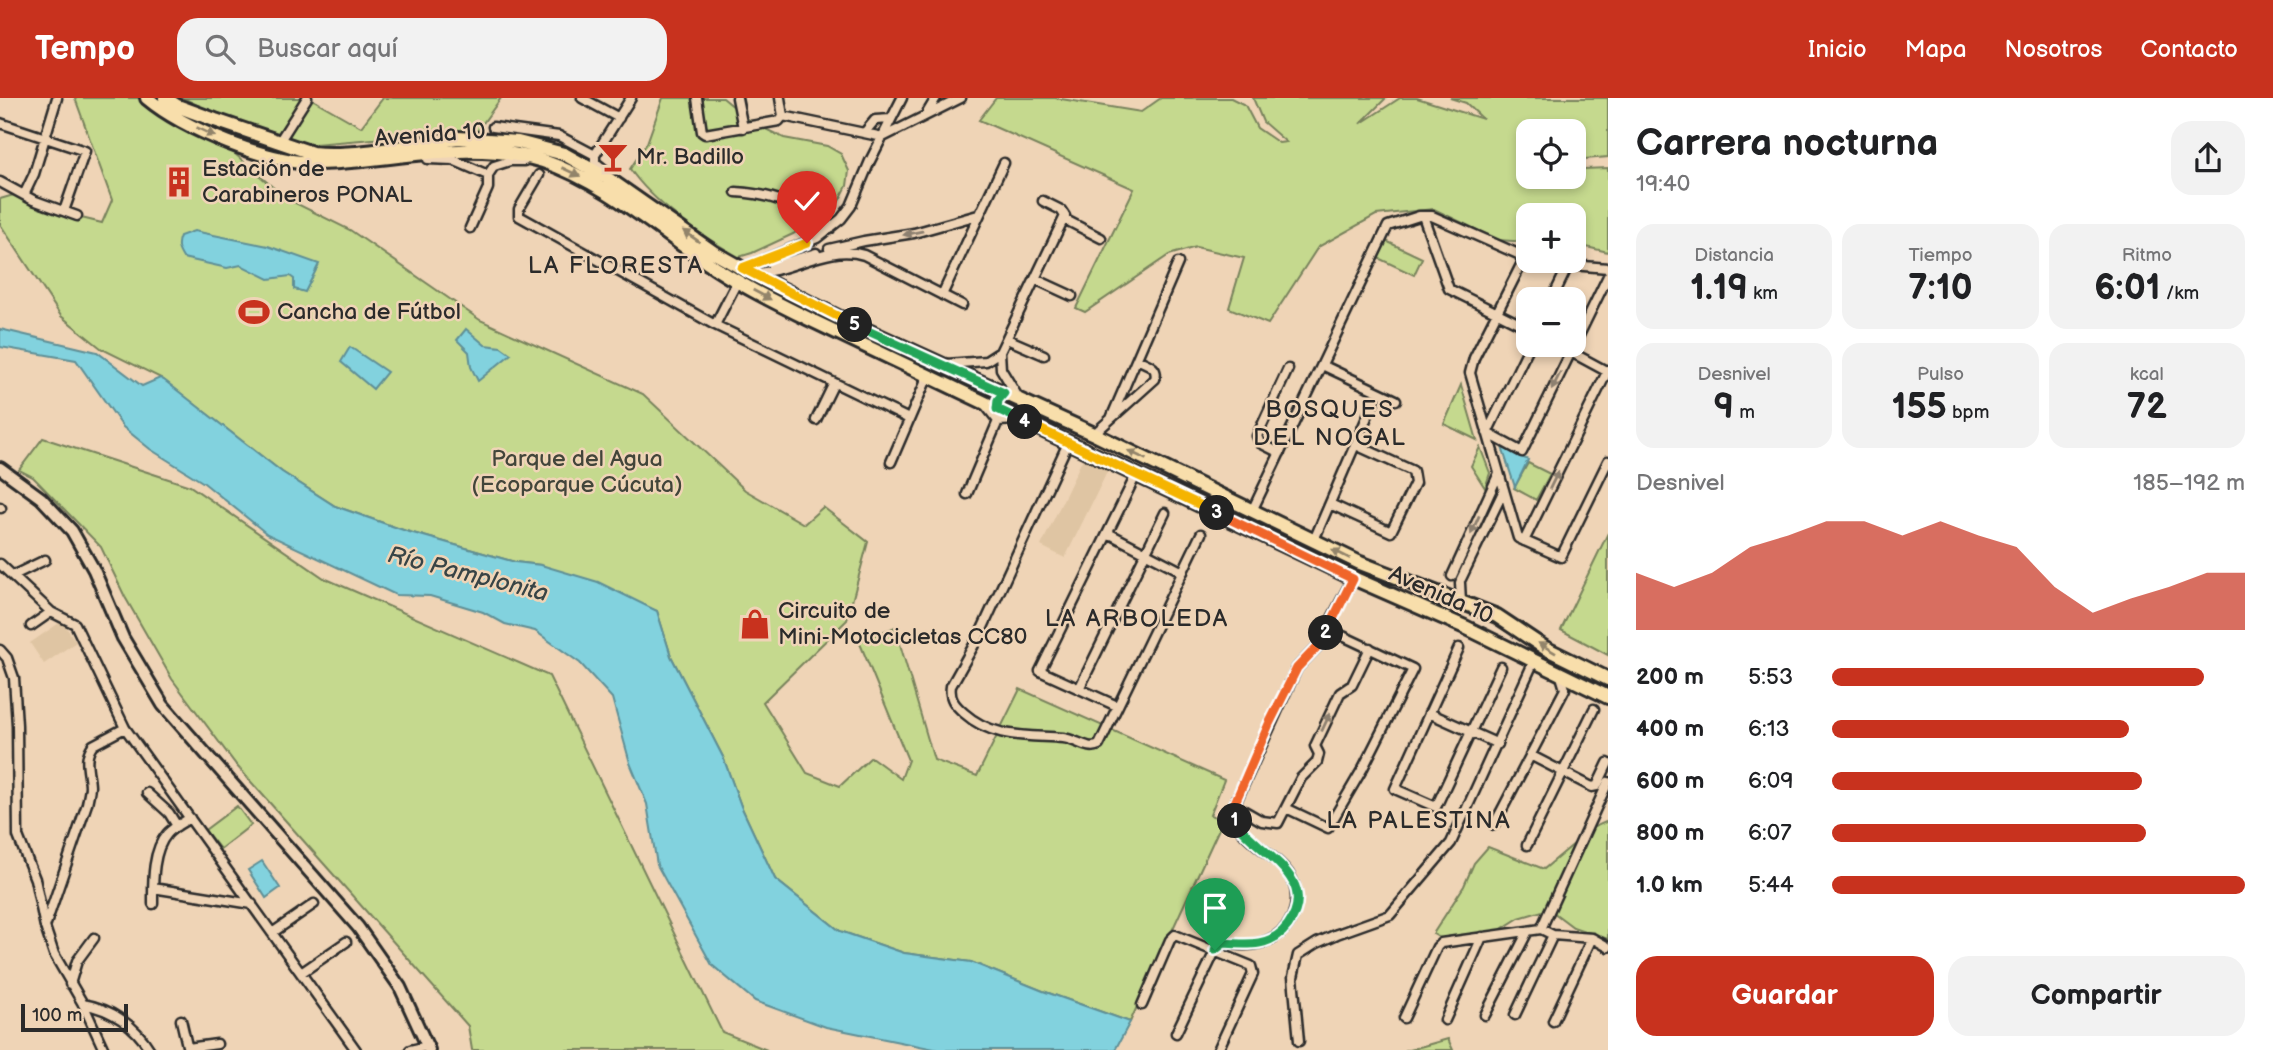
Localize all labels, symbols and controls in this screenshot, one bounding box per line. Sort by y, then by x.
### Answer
search box [177,18,667,81]
text: Tempo [35,29,135,69]
icon: search [201,30,239,68]
text: Buscar aquí [257,34,398,65]
text: Inicio [1808,35,1867,64]
text: Mapa [1905,35,1967,64]
text: Nosotros [2005,35,2102,64]
text: Contacto [2140,35,2238,64]
street label: Avenida 10 [374,117,486,153]
map controls [1516,119,1586,357]
button: locate [1516,119,1586,189]
text: Carrera nocturna [1636,121,1938,166]
button: share [2171,121,2245,195]
one-way arrow [196,127,216,138]
bar icon: Mr. Badillo [596,140,630,174]
place label: Mr. Badillo [636,143,744,171]
place label: Estación de Carabineros PONAL [202,155,413,209]
building icon: Estación de Carabineros PONAL [162,165,196,199]
one-way arrow [561,167,581,178]
text: 19:40 [1636,170,1690,198]
pin [777,171,837,243]
icon: check [788,182,826,220]
button: + [1516,203,1586,273]
one-way arrow [902,227,924,238]
one-way arrow [682,229,700,243]
text: Distancia [1694,244,1774,267]
text: Tiempo [1909,244,1972,267]
text: Ritmo [2122,244,2172,267]
district label: LA FLORESTA [528,251,704,280]
text: 1.19 [1690,267,1748,310]
text: 7:10 [1908,267,1973,310]
text: 6:01 [2094,267,2161,310]
text: km [1748,282,1778,305]
text: /km [2161,282,2199,305]
button: − [1516,287,1586,357]
one-way arrow [753,289,773,301]
sports icon: Cancha de Fútbol [237,295,271,329]
place label: Cancha de Fútbol [277,298,461,326]
pin: 5 [838,308,872,342]
text: 5 [849,313,860,336]
text: Desnivel [1698,363,1771,386]
text: Pulso [1917,363,1964,386]
text: kcal [2130,363,2164,386]
one-way arrow [1550,371,1562,391]
text: 9 [1713,386,1734,429]
text: 155 [1892,386,1947,429]
text: 72 [2127,386,2167,429]
district label: BOSQUES DEL NOGAL [1253,395,1407,452]
text: m [1734,401,1755,424]
text: bpm [1947,401,1989,424]
pin: 4 [1007,404,1042,440]
text: 4 [1019,410,1030,433]
park label: Parque del Agua (Ecoparque Cúcuta) [472,445,682,499]
one-way arrow [1127,449,1147,460]
text: Desnivel [1636,469,1725,497]
text: 185–192 m [2133,469,2245,497]
one-way arrow [1548,470,1560,490]
pin: 3 [1200,496,1234,530]
text: 3 [1211,501,1222,524]
one-way arrow [1470,514,1481,535]
water label: Río Pamplonita [385,540,551,608]
one-way arrow [1331,548,1351,560]
street label: Avenida 10 [1385,560,1497,630]
place label: Circuito de Mini-Motocicletas CC80 [778,597,1027,651]
district label: LA ARBOLEDA [1045,604,1229,633]
shop icon: Circuito de Mini-Motocicletas CC80 [738,607,772,641]
pin: 2 [1308,616,1344,650]
text: 2 [1320,621,1331,644]
one-way arrow [1538,642,1557,654]
text: 200 m [1636,663,1704,691]
text: 5:53 [1748,663,1793,691]
one-way arrow [1321,712,1332,732]
text: 400 m [1636,715,1704,743]
text: 6:13 [1748,715,1790,743]
text: 600 m [1636,767,1704,795]
text: 6:09 [1748,767,1794,795]
pin: 1 [1218,804,1252,838]
district label: LA PALESTINA [1326,806,1512,835]
text: 1 [1231,809,1239,832]
text: 800 m [1636,819,1704,847]
text: 6:07 [1748,819,1792,847]
text: 1.0 km [1636,871,1703,899]
text: 5:44 [1748,871,1794,899]
pin [1185,878,1245,950]
icon: arrive [1196,889,1234,927]
button: Guardar [1636,956,1934,1036]
button: Compartir [1948,956,2245,1036]
scale bar [21,1001,128,1033]
text: 100 m [32,1004,83,1027]

